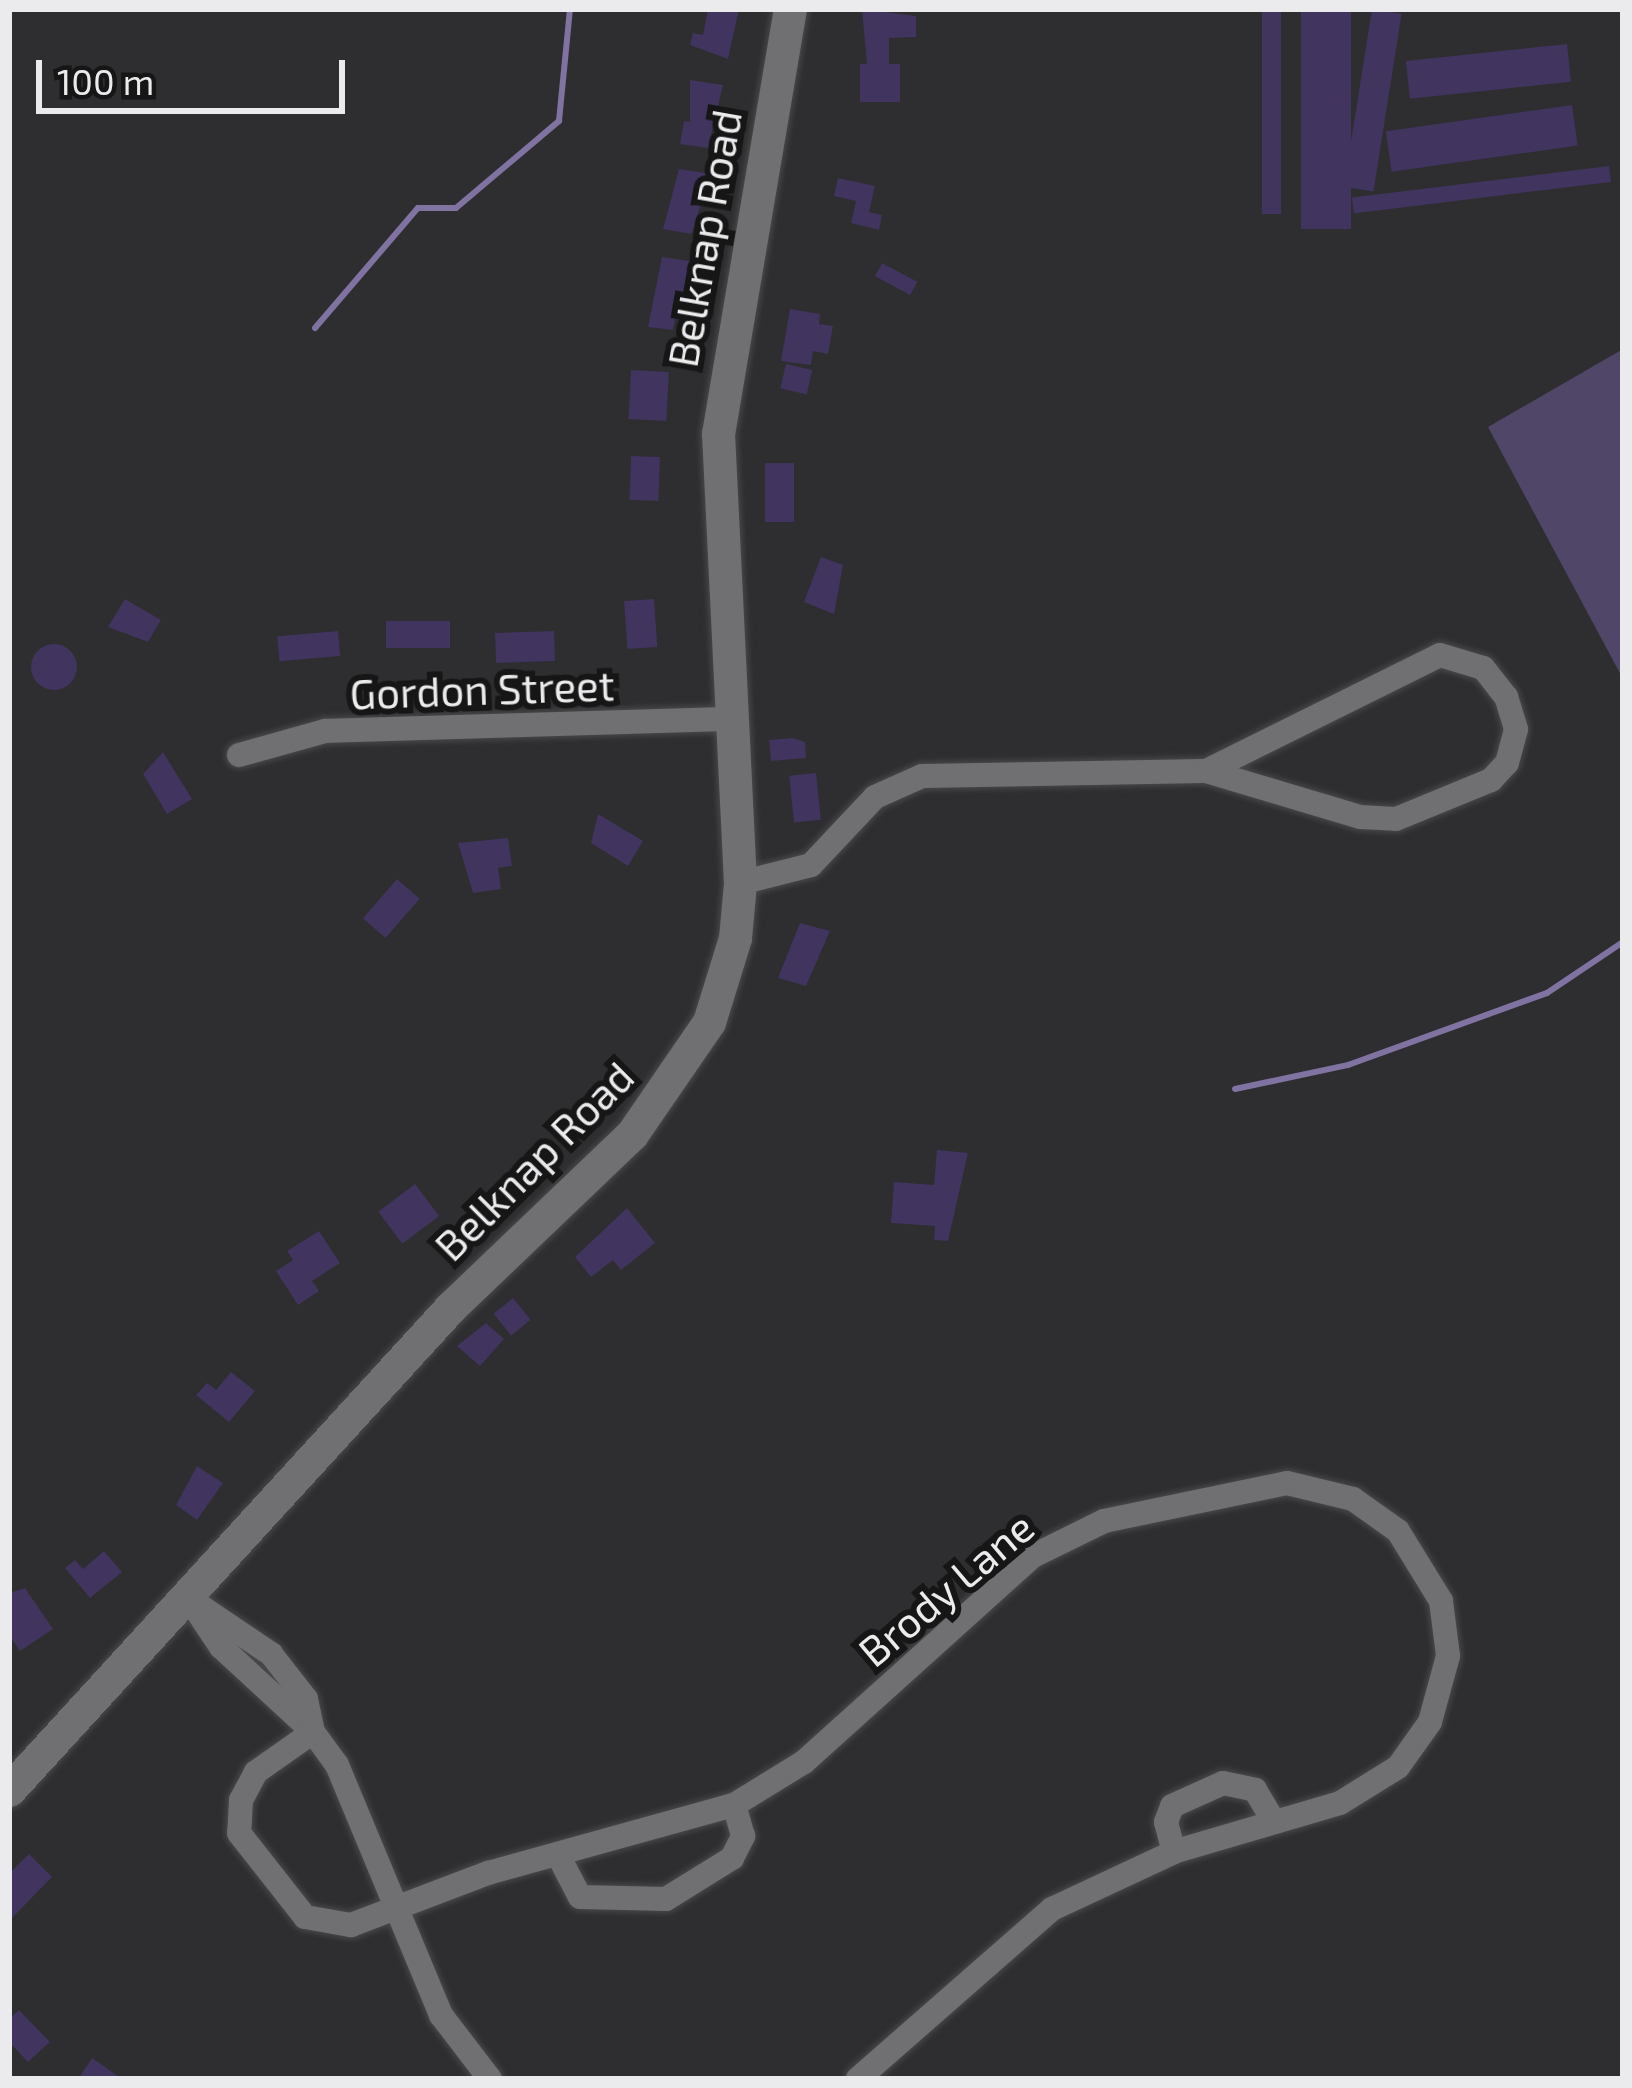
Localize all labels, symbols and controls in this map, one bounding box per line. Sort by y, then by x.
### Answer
scale bar [42,36,351,110]
text: 100 m [57,59,154,102]
street label: Belknap Road [656,105,750,371]
street label: Gordon Street [349,658,615,718]
street label: Belknap Road [423,1050,643,1270]
street label: Brody Lane [847,1500,1043,1676]

